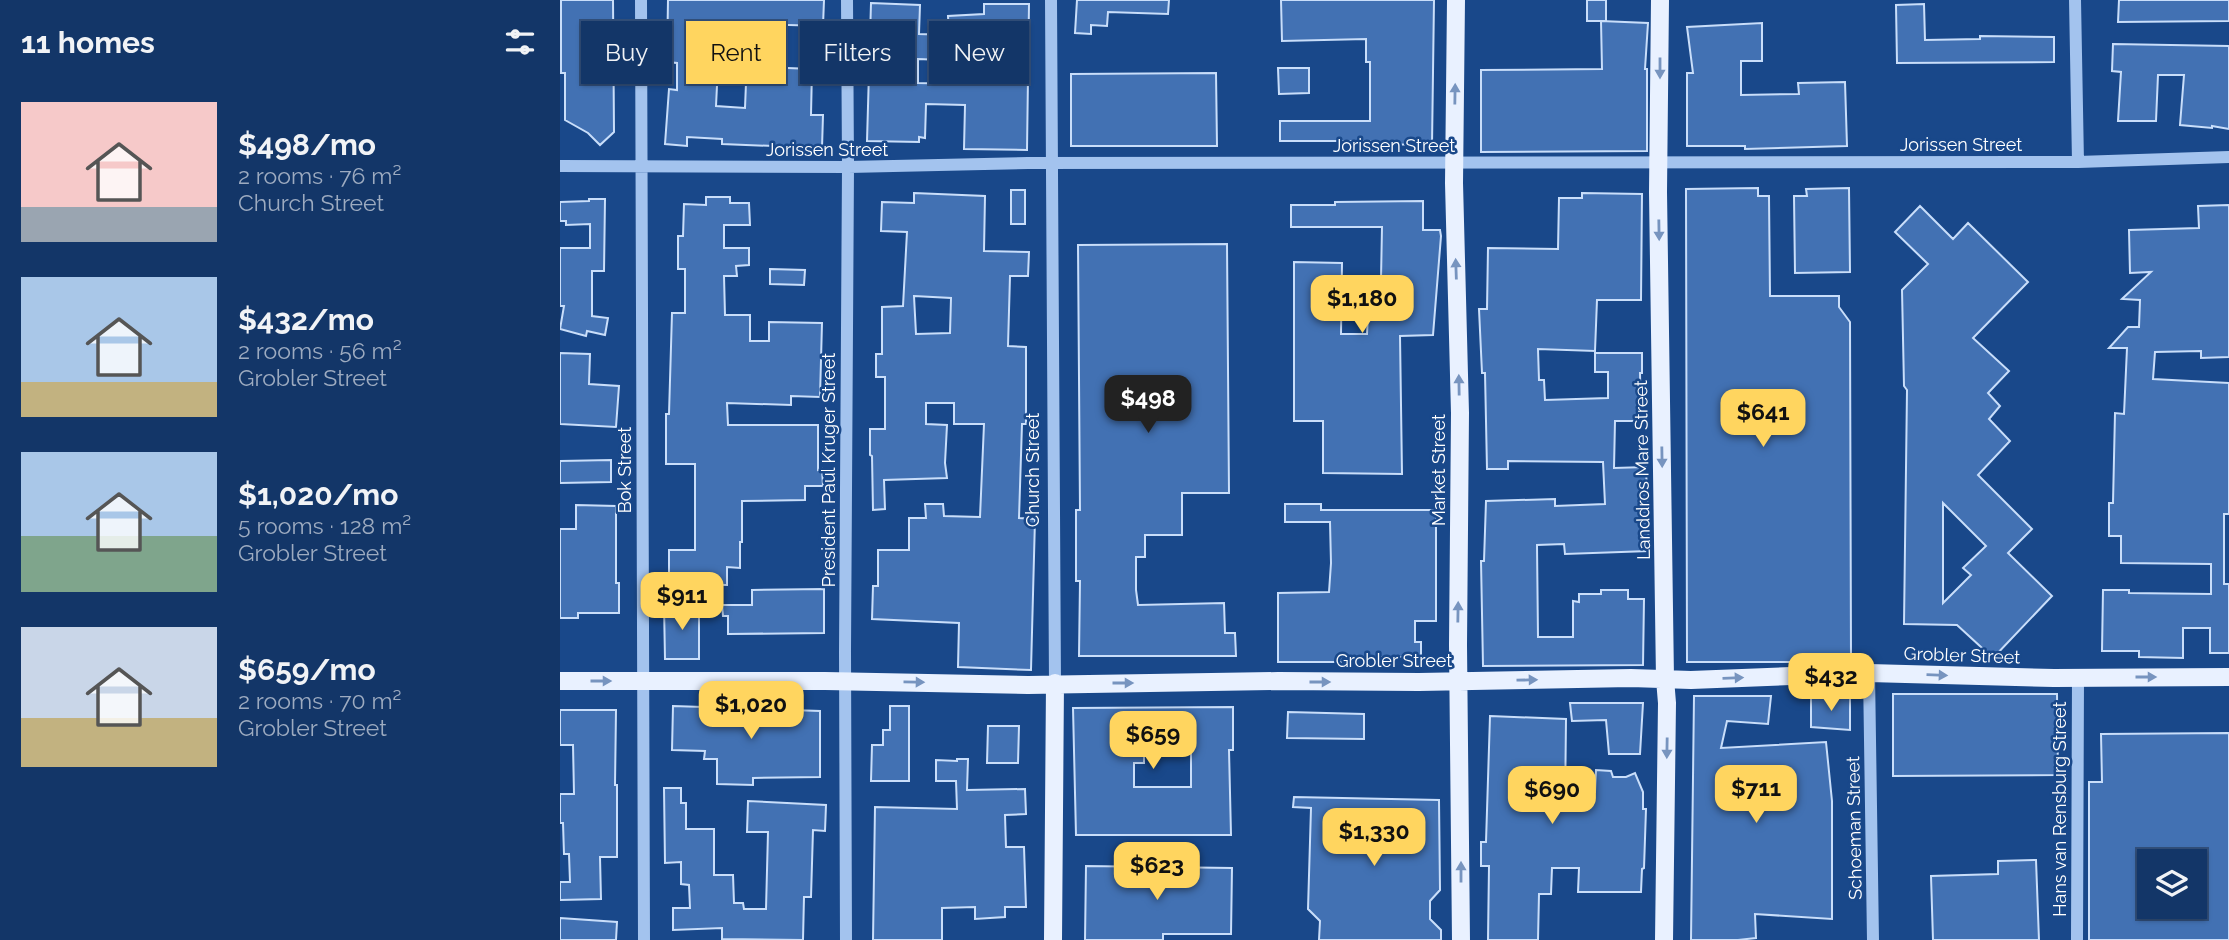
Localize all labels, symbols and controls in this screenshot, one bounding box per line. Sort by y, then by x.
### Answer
chip: Buy [581,21,672,84]
chip: Rent [686,21,786,84]
chip: Filters [800,21,915,84]
chip: New [929,21,1029,84]
icon: filters [501,23,539,61]
text: 11 homes [21,25,155,60]
one-way arrow [1654,57,1665,79]
one-way arrow [1449,82,1460,104]
text: $498/mo [238,127,376,162]
icon: home [77,130,161,214]
street label: Jorissen Street [1900,134,2022,155]
street label: Jorissen Street [1333,135,1455,156]
street label: Jorissen Street [766,139,888,160]
text: 2 rooms · 76 m² [238,162,401,189]
text: Church Street [238,189,384,216]
one-way arrow [1653,219,1665,241]
one-way arrow [1451,258,1462,280]
pin: $1,180 [1305,276,1419,335]
text: $1,180 [1327,284,1397,311]
text: $432/mo [238,302,374,337]
icon: home [77,305,161,389]
text: 2 rooms · 56 m² [238,337,402,364]
street label: President Paul Kruger Street [818,353,839,587]
text: Grobler Street [238,364,387,391]
one-way arrow [1454,374,1465,396]
pin: $498 [1107,376,1189,435]
street label: Landdros Mare Street [1630,380,1654,560]
text: $498 [1120,384,1176,411]
pin: $641 [1722,390,1804,449]
text: $641 [1736,398,1790,425]
street label: Church Street [1022,413,1043,527]
street label: Market Street [1428,414,1449,526]
street label: Bok Street [614,427,635,513]
one-way arrow [1657,446,1668,468]
text: $1,020/mo [238,477,398,512]
icon: home [77,480,161,564]
text: 5 rooms · 128 m² [238,512,411,539]
text: Grobler Street [238,539,387,566]
pin: $911 [641,572,723,632]
text: $911 [657,581,707,608]
one-way arrow [1453,601,1464,623]
street label: Grobler Street [1903,642,2021,668]
street label: Grobler Street [1336,650,1452,671]
text: $659/mo [238,652,376,687]
pin: $432 [1790,654,1872,713]
icon: home [77,655,161,739]
text: $432 [1804,662,1858,689]
one-way arrow [1926,669,1948,680]
one-way arrow [2135,671,2157,683]
one-way arrow [1722,673,1744,684]
one-way arrow [1516,674,1538,686]
one-way arrow [591,675,613,687]
one-way arrow [1309,676,1331,687]
one-way arrow [903,677,925,688]
one-way arrow [1112,677,1134,689]
pin: $1,020 [694,682,808,741]
text: 2 rooms · 70 m² [238,687,401,714]
text: $1,020 [715,690,787,717]
street label: Hans van Rensburg Street [2049,701,2070,917]
pin: $659 [1112,712,1194,771]
text: Grobler Street [238,714,387,741]
text: $659 [1126,720,1180,747]
one-way arrow [1661,737,1672,759]
street label: Schoeman Street [1842,756,1866,900]
pin: $690 [1511,766,1593,826]
pin: $711 [1715,766,1797,825]
text: $711 [1731,774,1781,801]
text: $690 [1524,775,1580,802]
pin: $1,330 [1317,808,1431,868]
text: $1,330 [1338,817,1410,844]
pin: $623 [1116,842,1198,902]
map controls [2137,849,2207,919]
button: layers [2137,849,2207,919]
text: $623 [1130,851,1184,878]
one-way arrow [1455,861,1467,883]

